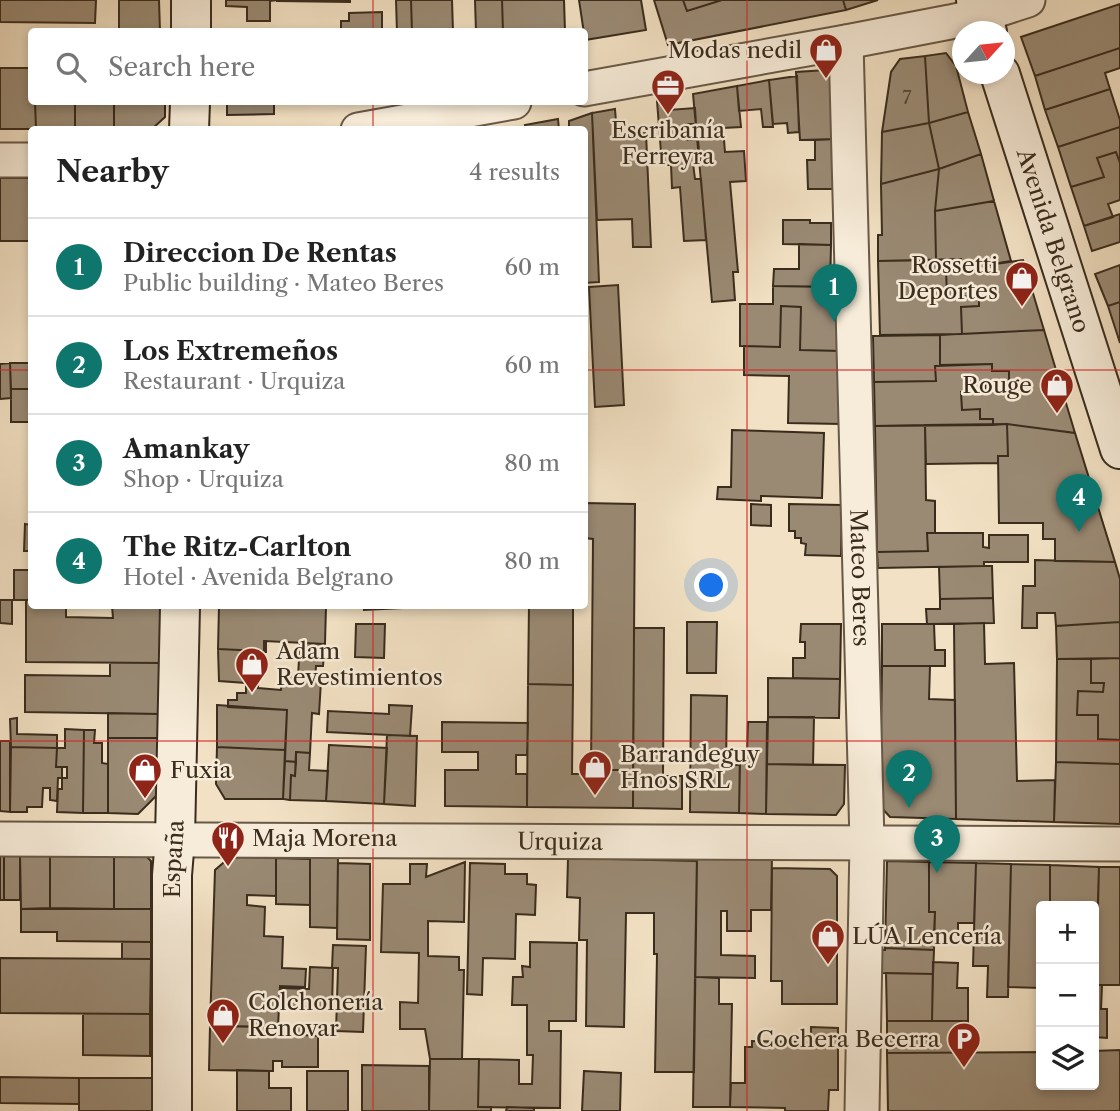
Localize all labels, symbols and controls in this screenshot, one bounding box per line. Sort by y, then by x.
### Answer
north arrow [952,21,1015,84]
search box [28,28,588,105]
shop icon: Modas nedil [807,31,845,80]
place label: Modas nedil [668,36,802,64]
icon: search [52,48,90,86]
text: Search here [108,51,255,83]
office icon: Escribanía Ferreyra [649,67,687,116]
house number: 7 [902,86,912,109]
place label: Escribanía Ferreyra [611,116,726,170]
street label: Avenida Belgrano [1010,144,1096,336]
text: Nearby [56,153,169,190]
text: 4 results [469,158,560,186]
text: Direccion De Rentas [123,237,397,269]
place label: Rossetti Deportes [897,251,998,305]
text: 1 [74,253,84,281]
text: 60 m [504,253,560,281]
shop icon: Rossetti Deportes [1003,259,1041,308]
pin: 1 [811,264,857,322]
text: Public building · Mateo Beres [123,269,444,297]
text: Los Extremeños [123,335,338,367]
text: 2 [72,351,86,379]
text: 60 m [504,351,560,379]
shop icon: Rouge [1038,366,1076,415]
text: Restaurant · Urquiza [123,367,345,395]
place label: Rouge [962,371,1032,399]
text: Amankay [123,433,249,465]
text: 3 [73,449,86,477]
text: 80 m [504,449,560,477]
text: Shop · Urquiza [123,465,284,493]
pin: 4 [1056,474,1102,532]
street label: Mateo Beres [844,509,876,647]
text: The Ritz-Carlton [123,531,351,563]
text: 4 [72,547,86,575]
text: 80 m [504,547,560,575]
text: Hotel · Avenida Belgrano [123,563,394,591]
your location [694,568,728,602]
place label: Adam Revestimientos [275,637,443,691]
shop icon: Adam Revestimientos [233,645,271,694]
place label: Barrandeguy Hnos SRL [620,740,760,794]
shop icon: Barrandeguy Hnos SRL [576,748,614,797]
pin: 2 [886,750,932,808]
shop icon: Fuxia [126,751,164,800]
place label: Fuxia [170,756,232,784]
pin: 3 [914,815,960,873]
street label: España [158,819,190,898]
restaurant icon: Maja Morena [209,819,247,868]
place label: Maja Morena [252,824,398,852]
street label: Urquiza [517,827,604,856]
map controls [1036,901,1099,1090]
button: + [1036,901,1099,964]
shop icon: LÚA Lencería [809,917,847,966]
place label: LÚA Lencería [852,922,1003,950]
button: − [1036,964,1099,1027]
place label: Colchonería Renovar [248,988,384,1042]
shop icon: Colchonería Renovar [204,996,242,1045]
parking icon: Cochera Becerra [945,1020,983,1069]
place label: Cochera Becerra [756,1025,941,1053]
button: layers [1036,1027,1099,1090]

